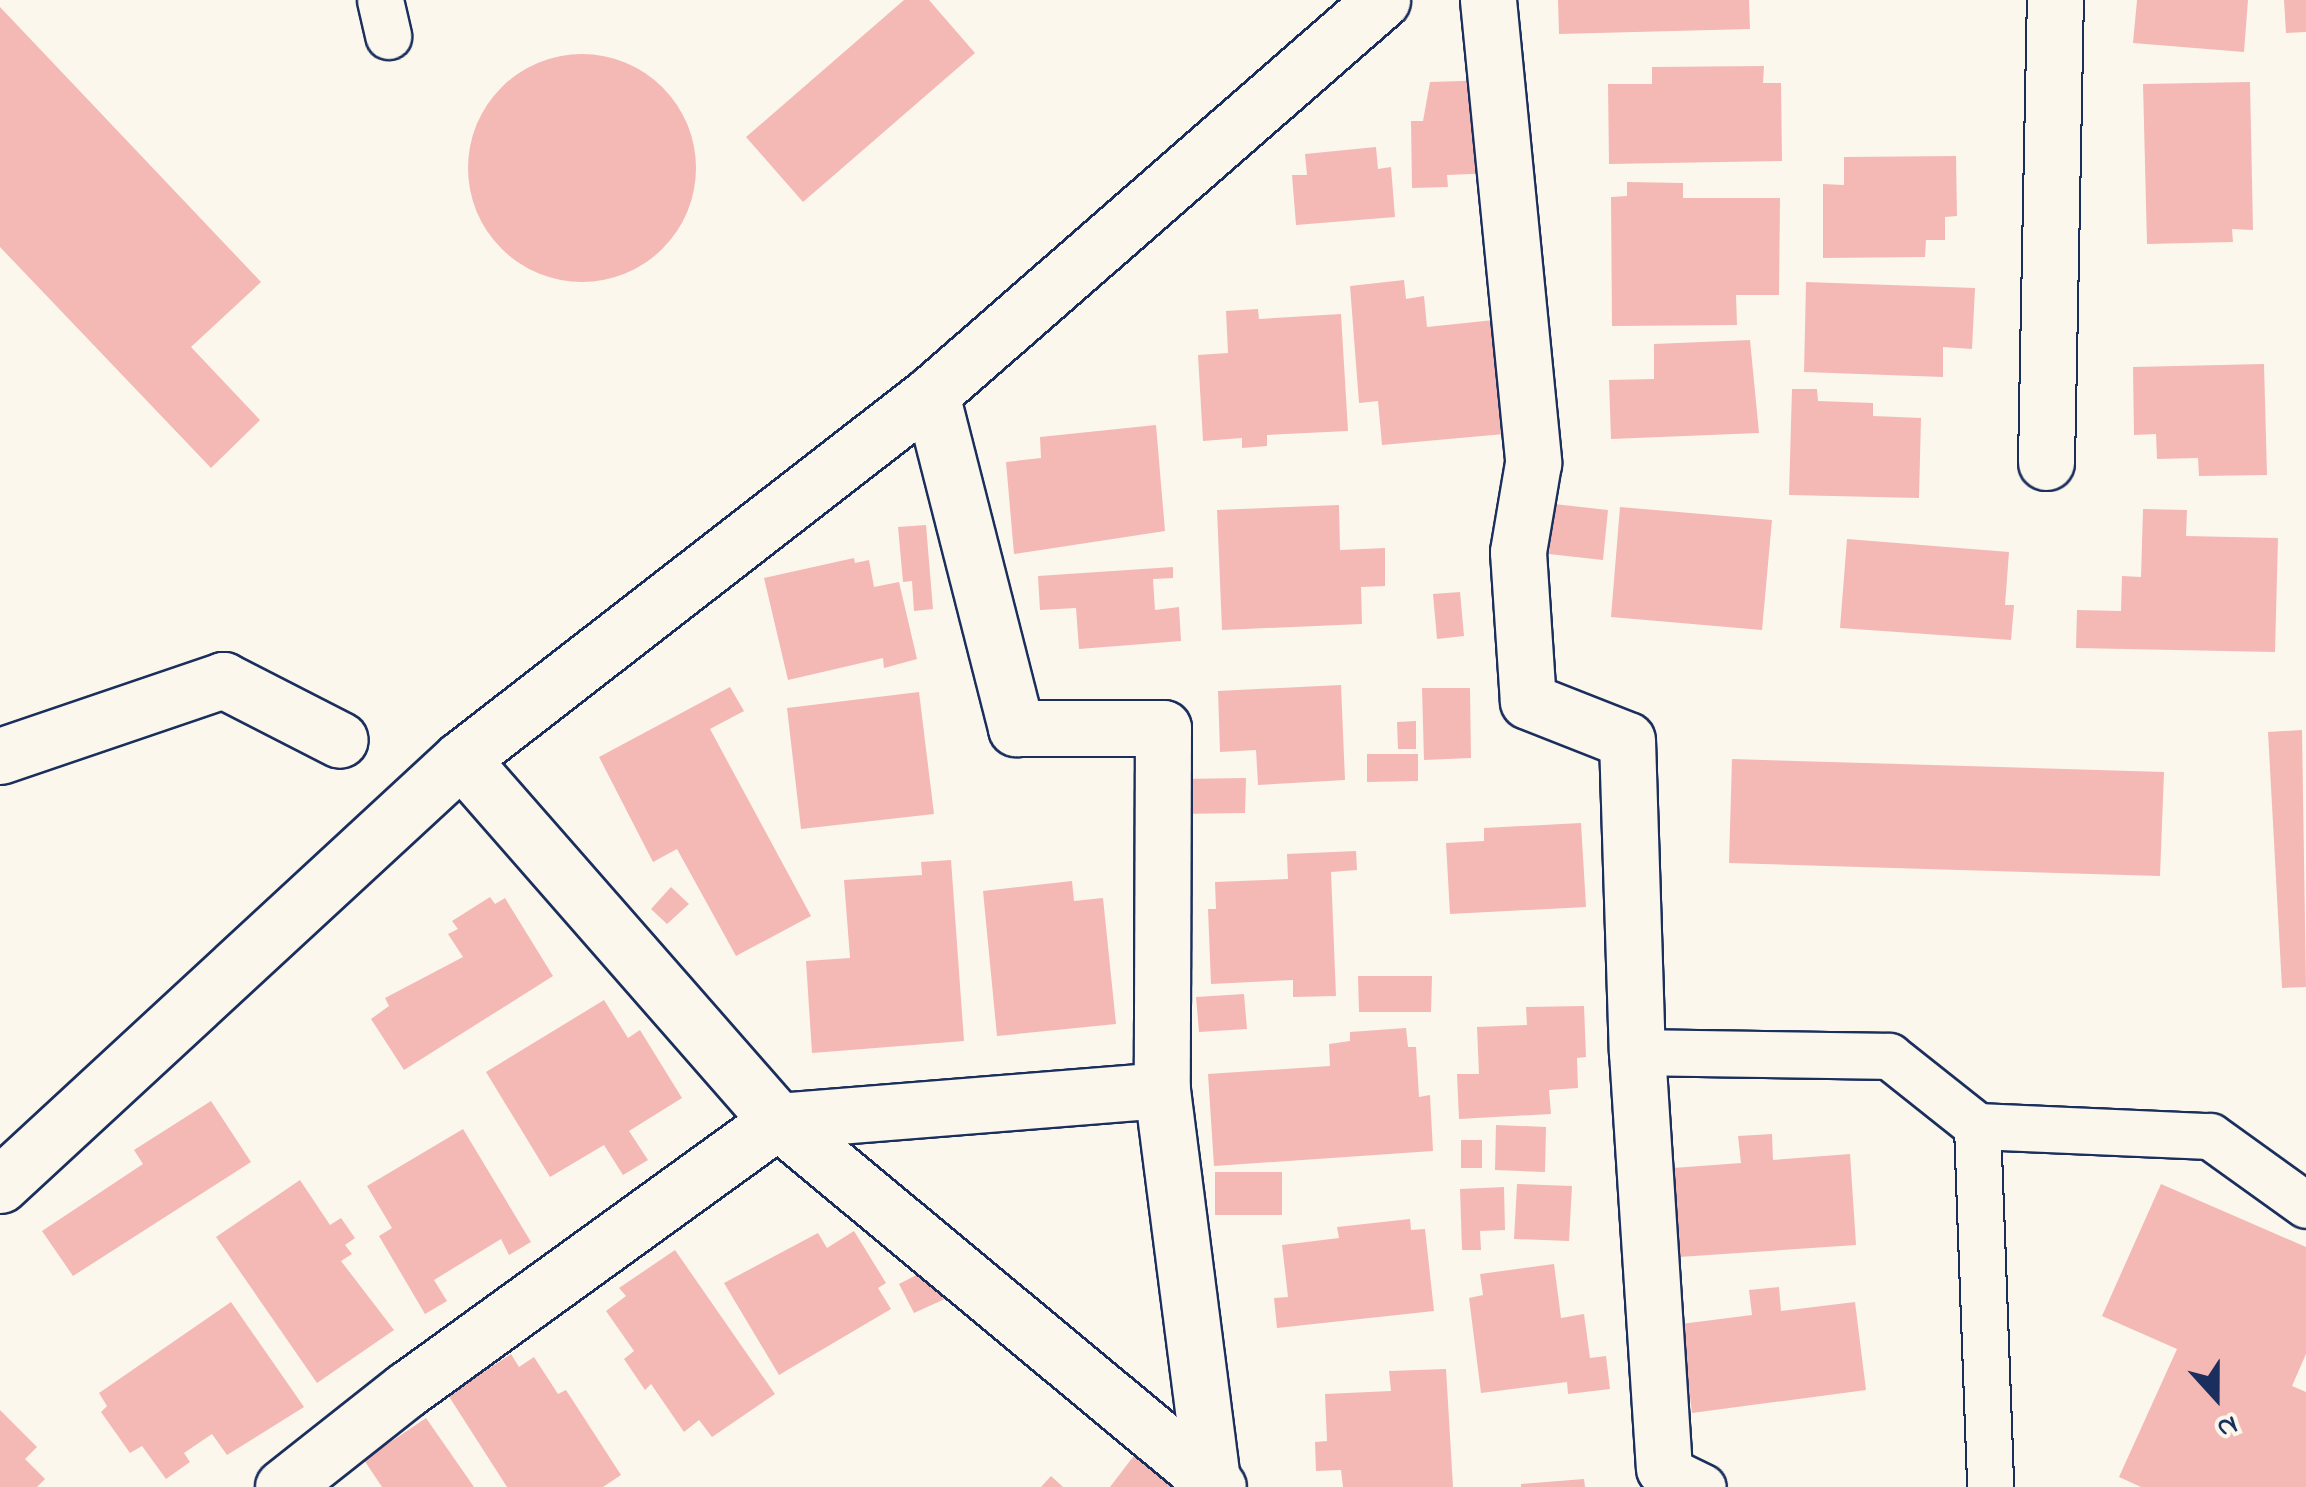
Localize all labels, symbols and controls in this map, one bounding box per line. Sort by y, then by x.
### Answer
north arrow [2166,1347,2266,1447]
text: N [2211,1403,2243,1448]

